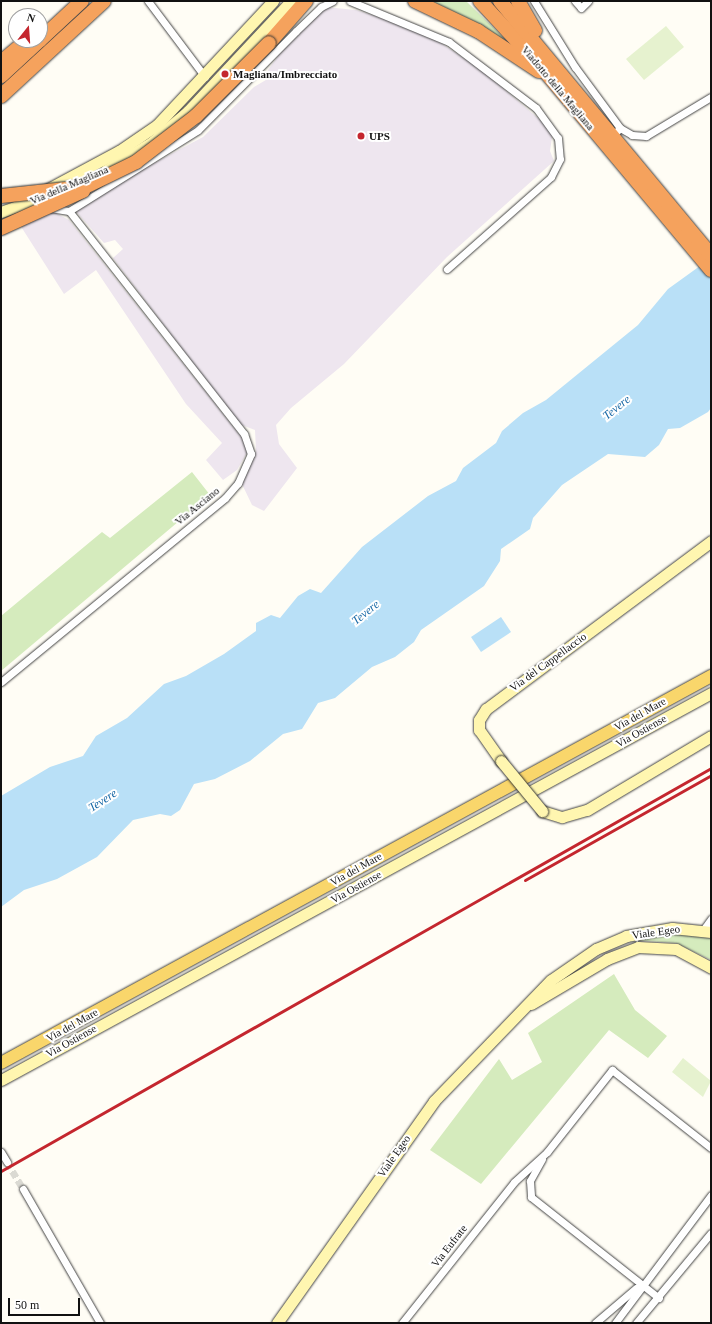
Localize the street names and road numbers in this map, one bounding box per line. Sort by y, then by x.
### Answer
street label: Viadotto della Magliana [519,43,597,133]
street label: Via della Magliana [28,163,110,207]
street label: Via Asciano [172,484,222,528]
street label: Via del Cappellaccio [507,630,589,694]
street label: Via del Mare [612,694,668,734]
street label: Via Ostiense [613,712,669,750]
street label: Via del Mare [328,849,384,889]
street label: Via Ostiense [328,868,384,906]
street label: Viale Egeo [631,922,681,942]
street label: Via del Mare [44,1005,100,1045]
street label: Via Ostiense [43,1022,99,1060]
street label: Viale Egeo [375,1132,413,1180]
street label: Via Eufrate [428,1222,470,1270]

